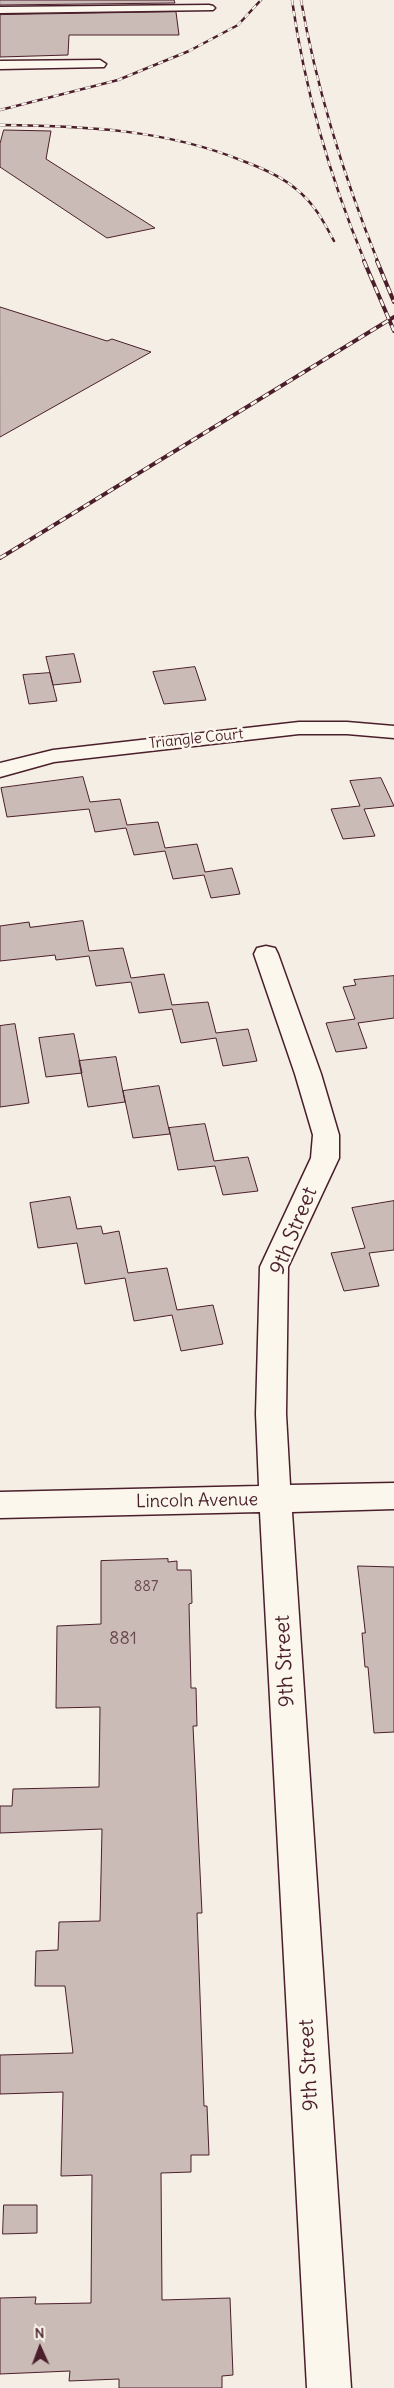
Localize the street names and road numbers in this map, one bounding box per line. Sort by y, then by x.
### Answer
street label: Triangle Court [148,725,244,753]
street label: 9th Street [265,1183,323,1279]
street label: Lincoln Avenue [136,1489,258,1513]
street label: 9th Street [270,1614,300,1708]
street label: 9th Street [294,2018,324,2112]

